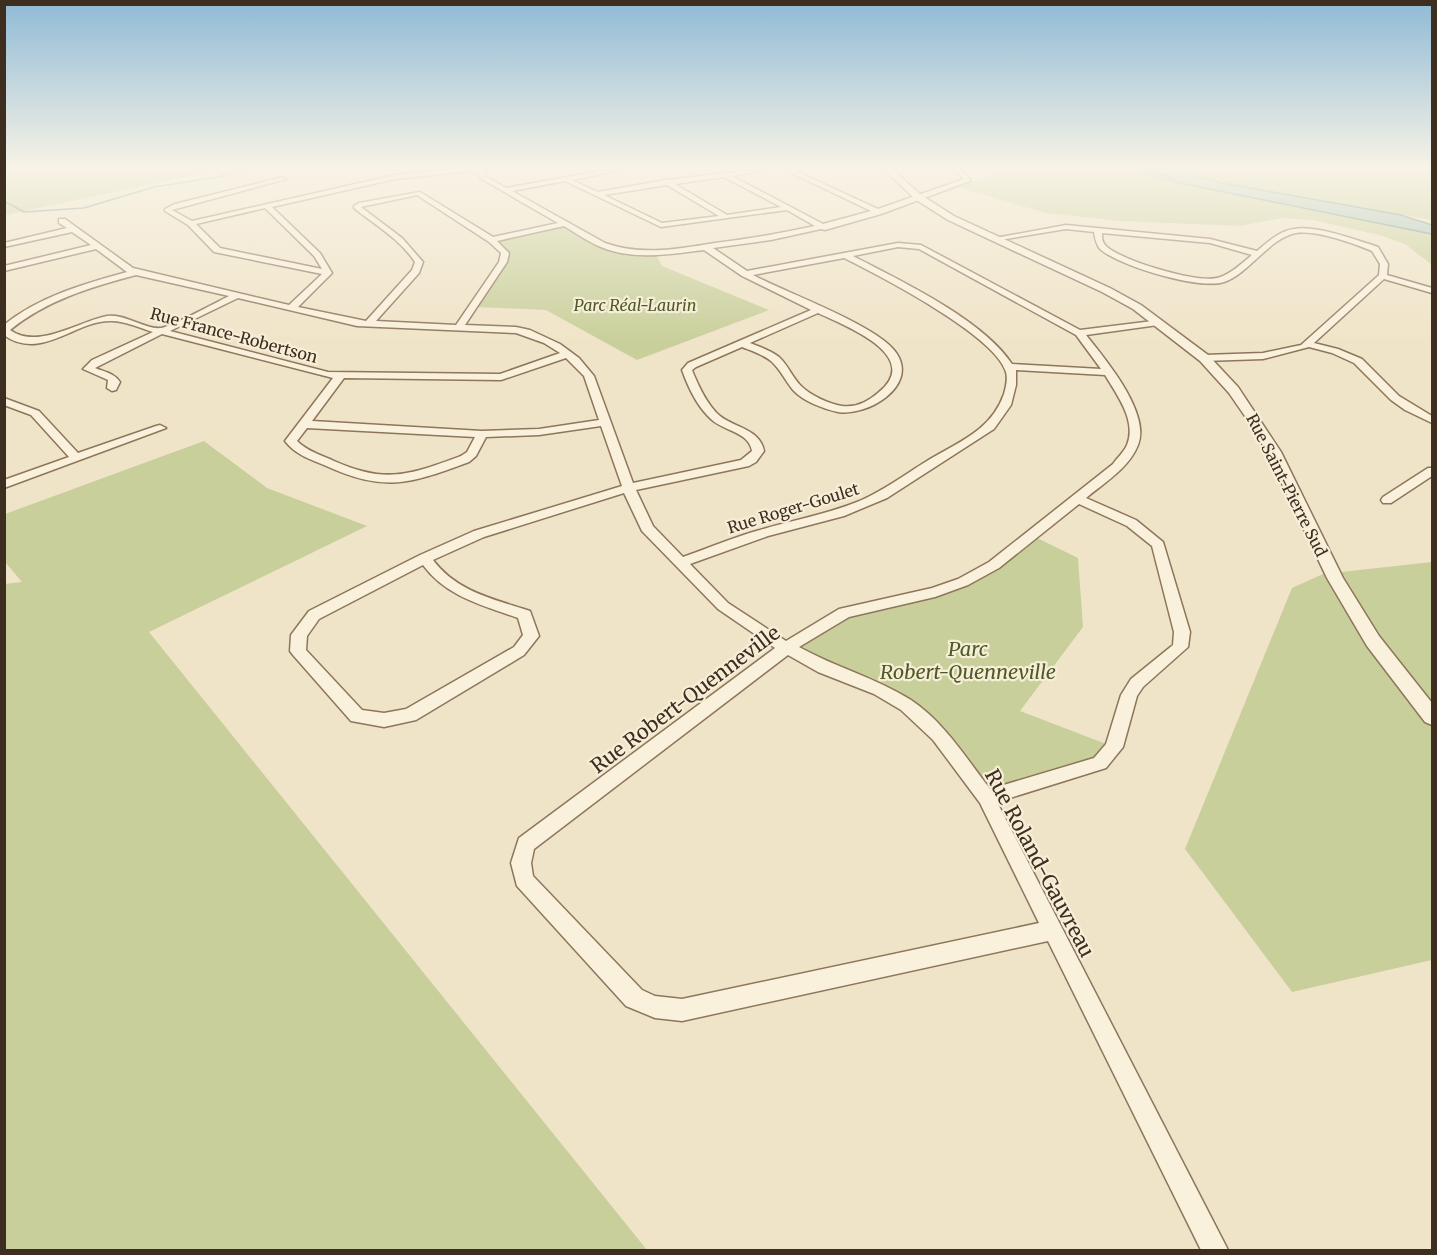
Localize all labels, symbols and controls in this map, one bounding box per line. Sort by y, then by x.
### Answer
park label: Parc Réal-Laurin [574,295,696,315]
street label: Rue France-Robertson [148,303,320,367]
street label: Rue Saint-Pierre Sud [1242,410,1332,560]
street label: Rue Roger-Goulet [725,478,862,538]
street label: Rue Robert-Quenneville [586,620,784,778]
park label: Parc Robert-Quenneville [880,636,1056,684]
street label: Rue Roland-Gauvreau [980,765,1100,961]

